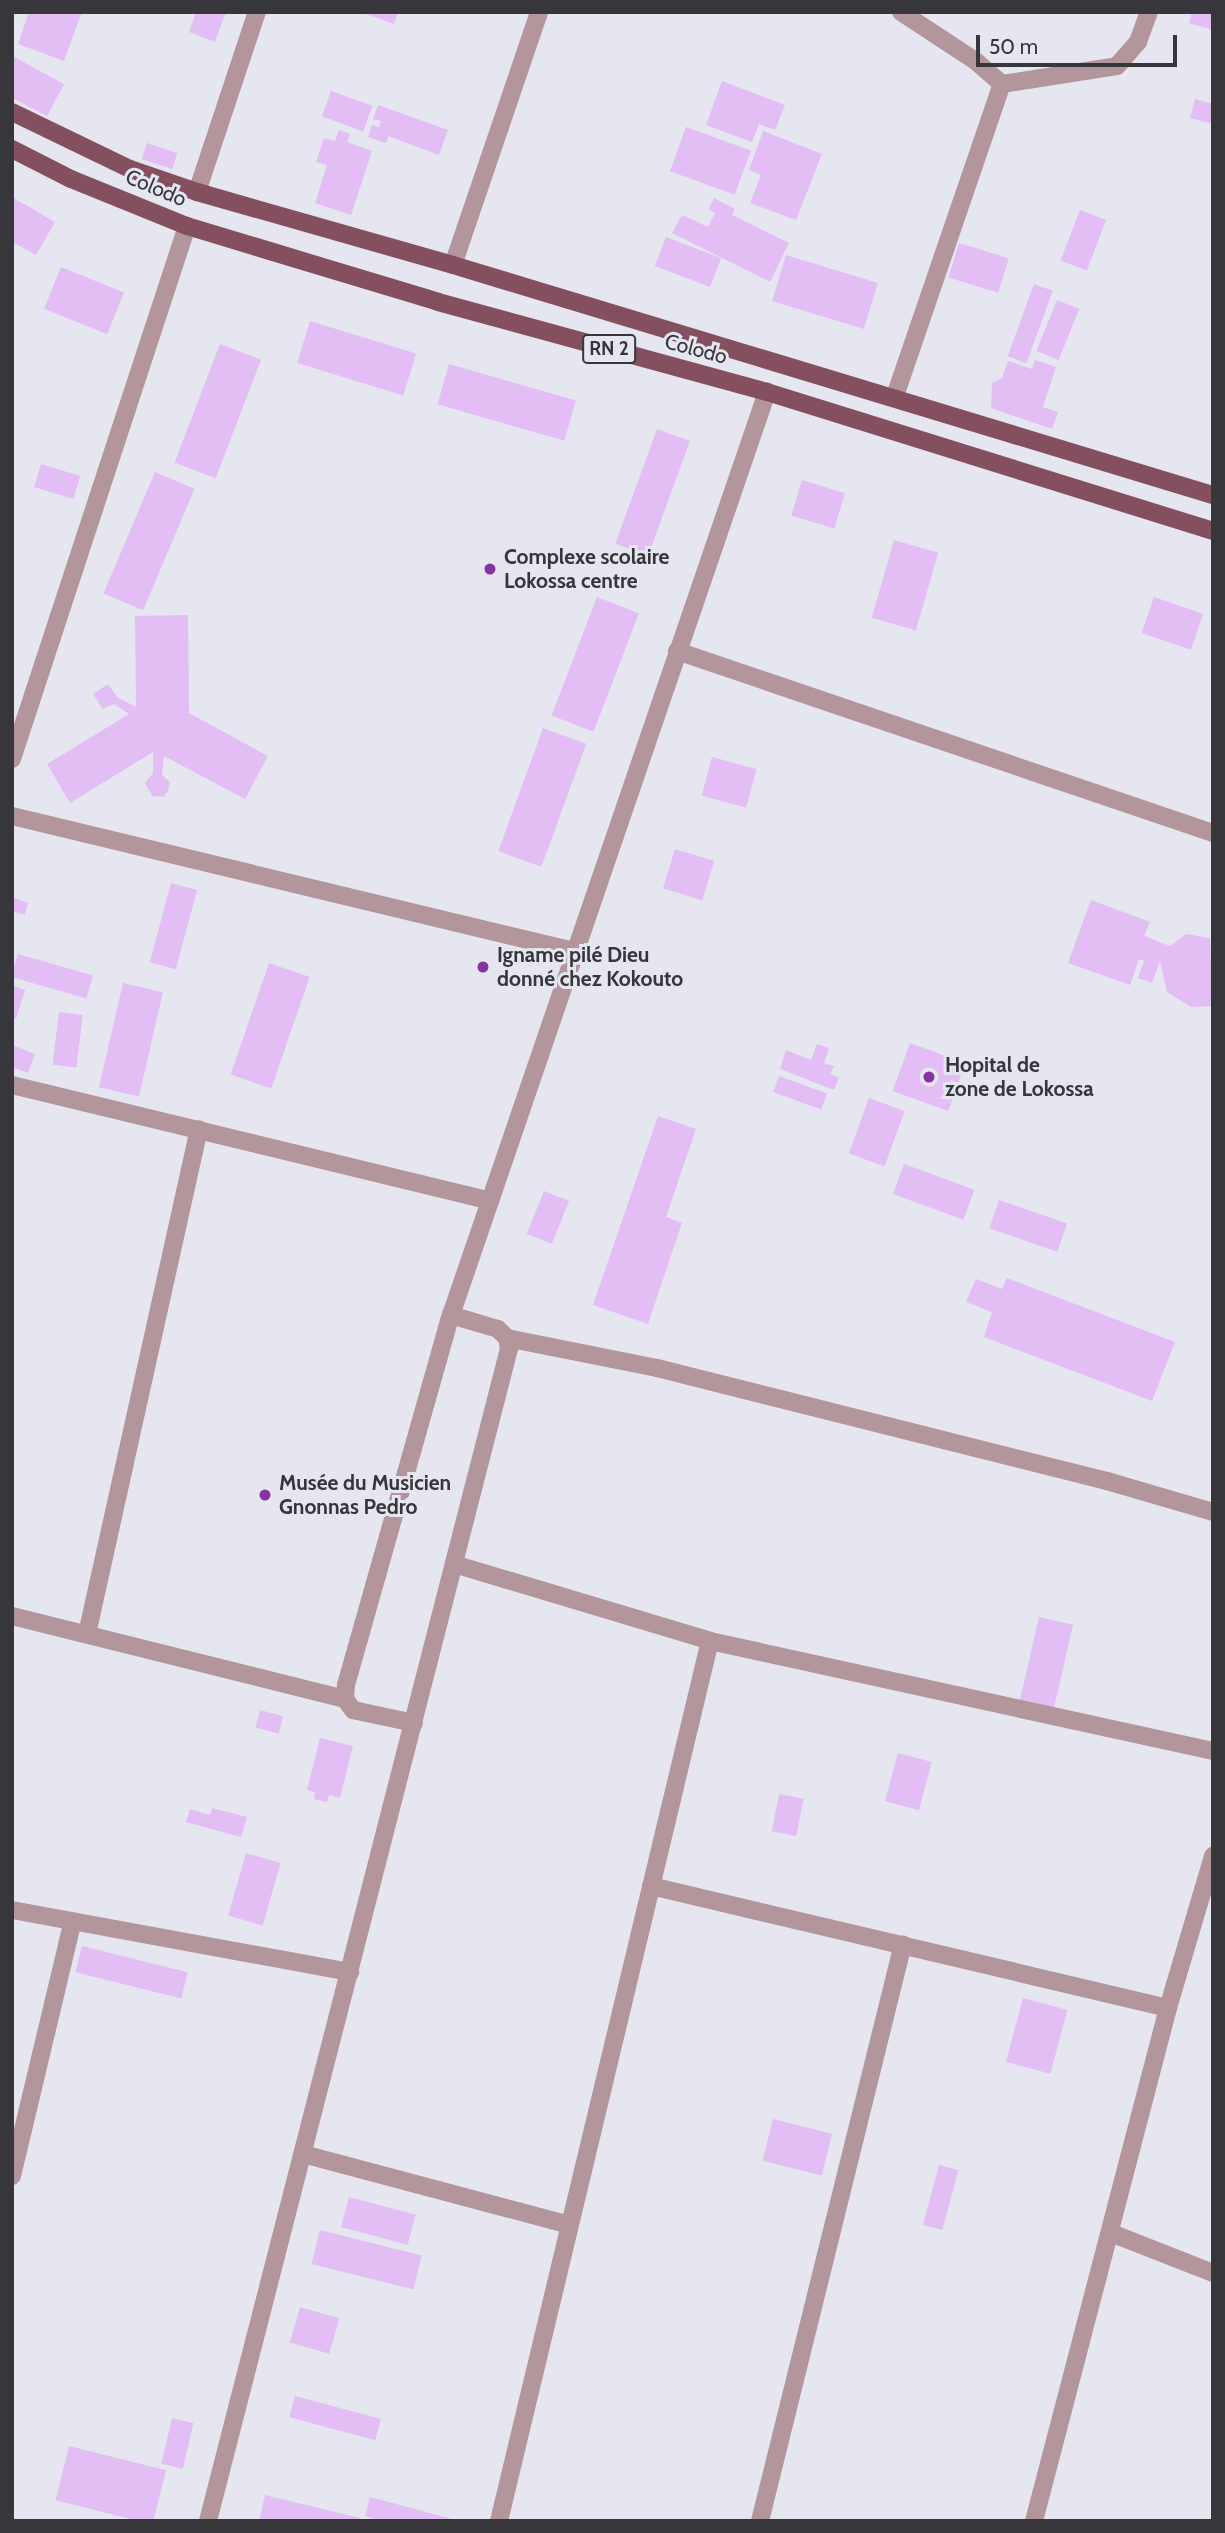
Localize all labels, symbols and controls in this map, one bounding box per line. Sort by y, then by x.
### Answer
scale bar [980,21,1181,65]
text: 50 m [989,34,1038,59]
street label: Colodo [122,164,190,212]
street label: Colodo [662,329,730,369]
road number: RN 2 [581,334,637,364]
place label: Complexe scolaire Lokossa centre [504,544,669,594]
marker: Complexe scolaire Lokossa centre [482,561,498,577]
place label: Igname pilé Dieu donné chez Kokouto [497,942,683,992]
marker: Igname pilé Dieu donné chez Kokouto [475,959,491,975]
place label: Hopital de zone de Lokossa [945,1052,1094,1102]
marker: Hopital de zone de Lokossa [919,1067,939,1087]
place label: Musée du Musicien Gnonnas Pedro [279,1470,451,1520]
marker: Musée du Musicien Gnonnas Pedro [257,1487,273,1503]

